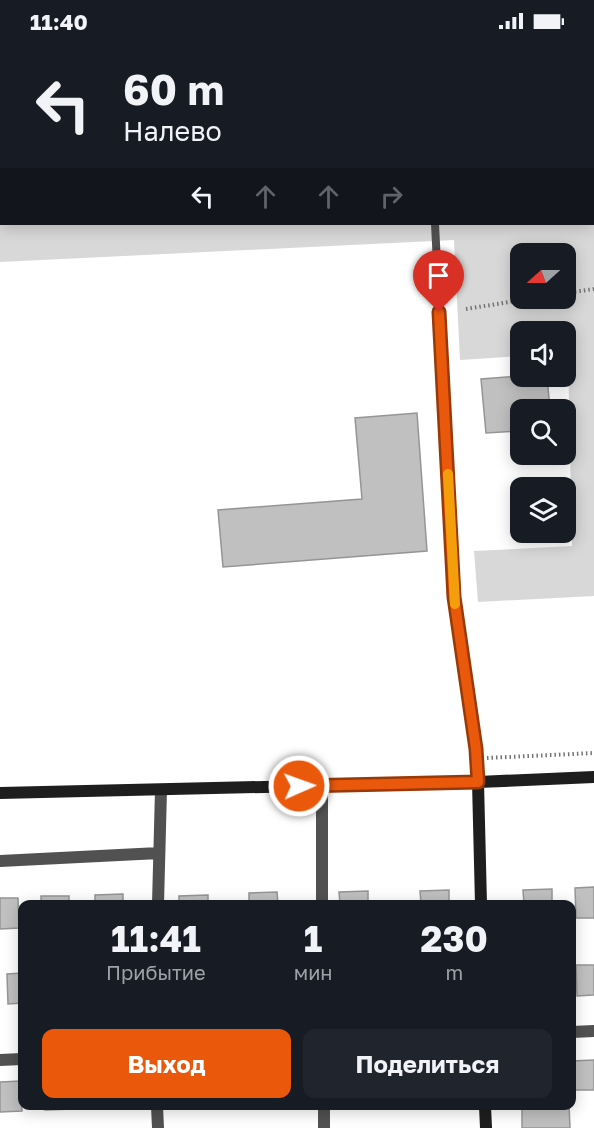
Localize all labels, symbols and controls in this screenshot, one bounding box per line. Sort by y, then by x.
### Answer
text: 11:40 [30,8,88,35]
text: 60 m [123,64,224,114]
icon: left [24,66,102,144]
text: Налево [123,115,222,147]
icon: left [186,180,219,213]
icon: ahead [249,180,282,213]
icon: ahead [312,180,345,213]
icon: right [375,180,408,213]
north arrow [510,243,576,309]
map controls [510,243,576,543]
pin [413,250,464,312]
icon: arrive [422,259,455,292]
button: sound [510,321,576,387]
button: search [510,399,576,465]
button: layers [510,477,576,543]
position arrow [267,754,331,818]
text: 11:41 [111,917,201,960]
text: 1 [304,917,322,960]
text: 230 [421,917,488,960]
text: Прибытие [106,960,206,984]
text: мин [294,960,333,984]
text: m [445,960,463,984]
button: Выход [42,1029,291,1098]
button: Поделиться [303,1029,552,1098]

